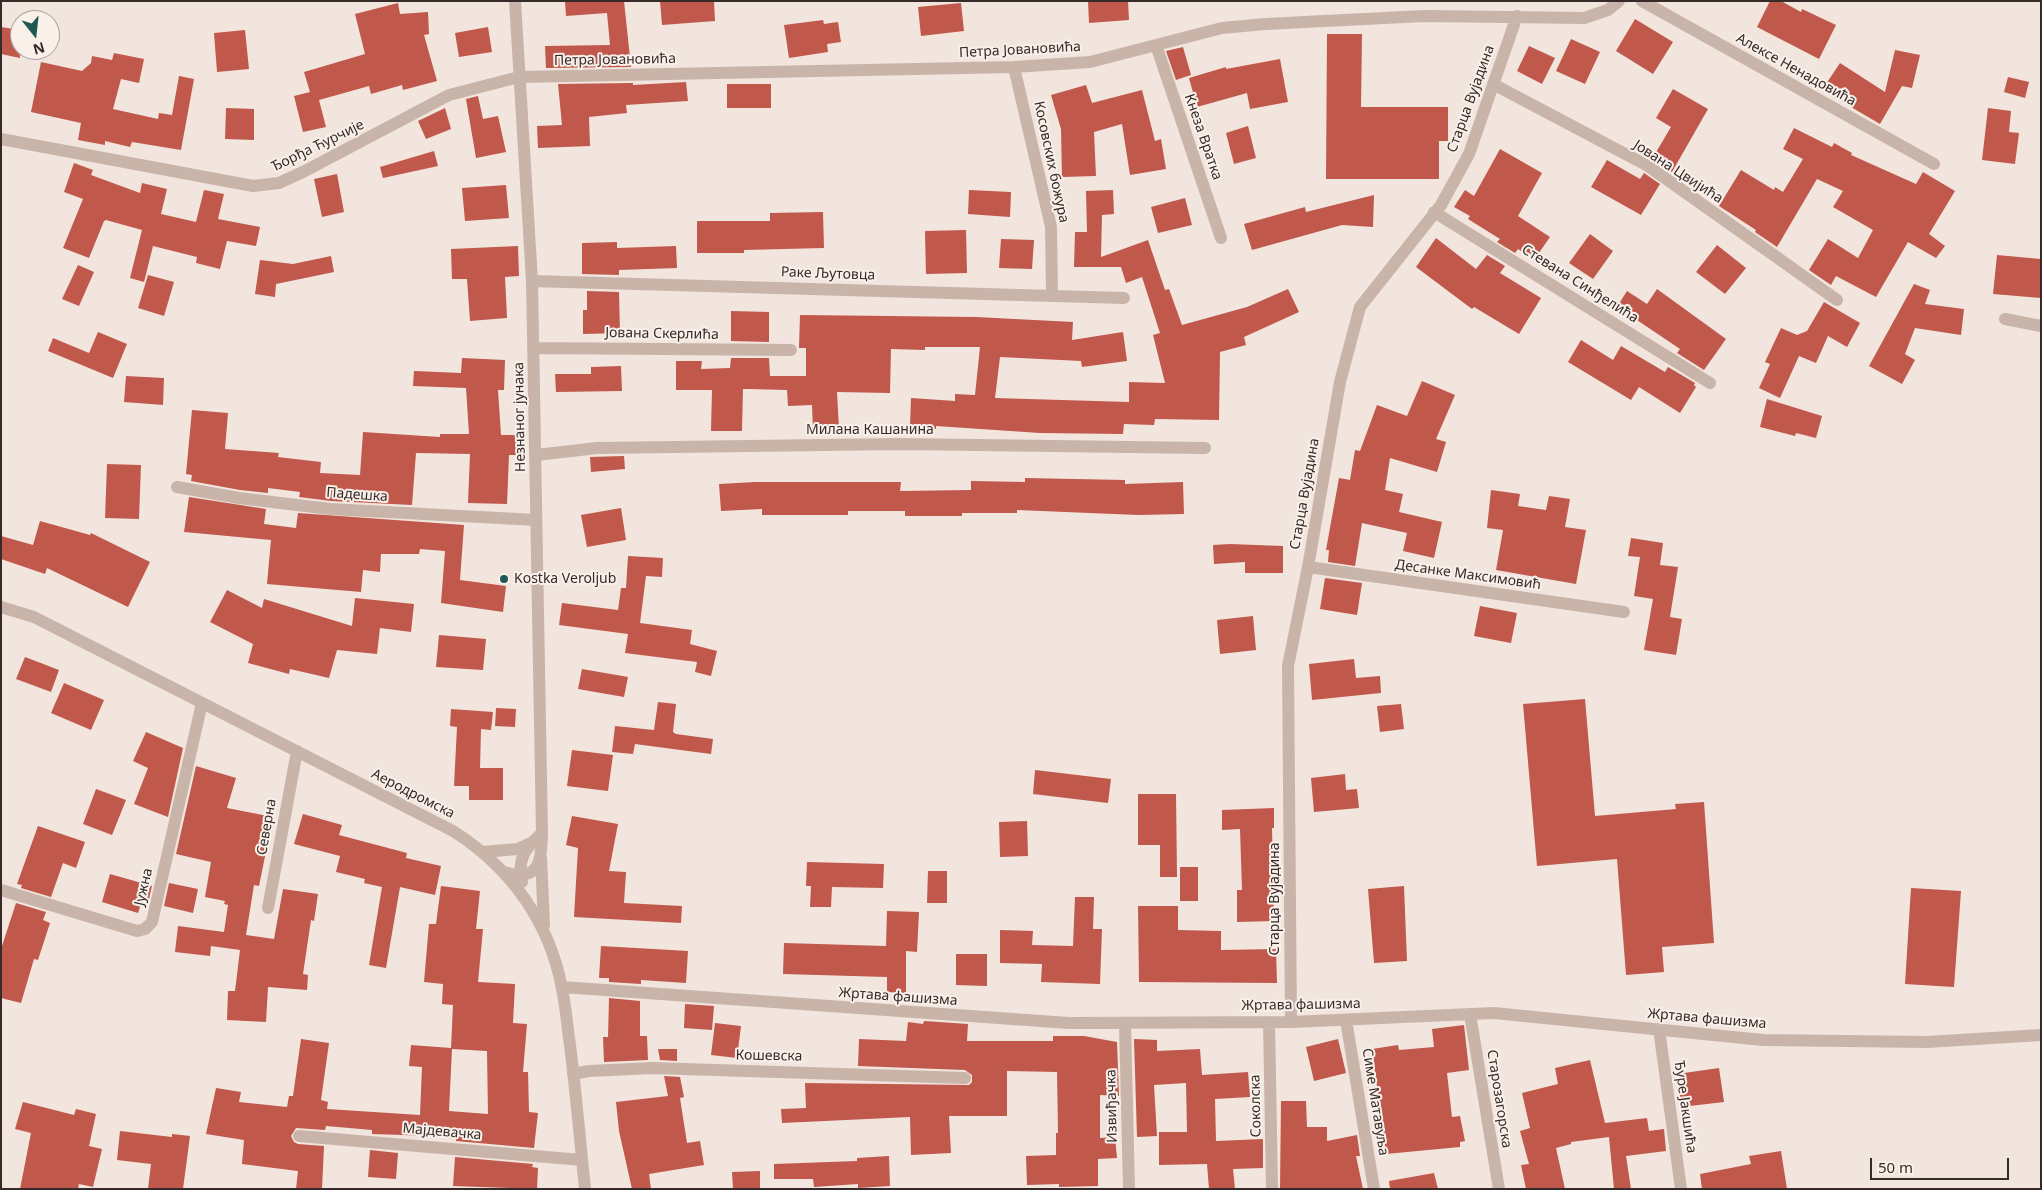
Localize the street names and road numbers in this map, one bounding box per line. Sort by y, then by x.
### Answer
street label: Алексе Ненадовића [1733,30,1859,110]
street label: Петра Јовановића [959,38,1081,62]
street label: Старца Вујадина [1444,43,1498,155]
street label: Петра Јовановића [554,51,676,69]
street label: Кнеза Вратка [1180,92,1226,182]
street label: Косовских божура [1030,100,1072,224]
street label: Ђорђа Ћурчије [269,116,367,176]
street label: Јована Цвијића [1630,137,1726,207]
street label: Стевана Синђелића [1518,241,1642,327]
street label: Раке Љутовца [781,264,875,284]
street label: Јована Скерлића [605,325,719,343]
street label: Незнаног јунака [511,362,529,472]
street label: Милана Кашанина [806,422,934,438]
street label: Старца Вујадина [1287,437,1323,551]
street label: Падешка [326,484,388,506]
street label: Десанке Максимовић [1394,556,1542,594]
street label: Аеродромска [369,766,457,822]
street label: Северна [254,797,280,857]
street label: Старца Вујадина [1267,843,1283,955]
street label: Јужна [132,867,156,907]
street label: Жртава фашизма [838,984,958,1010]
street label: Жртава фашизма [1241,996,1361,1014]
street label: Жртава фашизма [1647,1005,1767,1033]
street label: Кошевска [735,1047,803,1065]
street label: Симе Матавуља [1358,1047,1392,1157]
street label: Старозагорска [1483,1049,1515,1149]
street label: Ђуре Јакшића [1670,1060,1700,1154]
street label: Извиђачка [1103,1069,1121,1143]
street label: Соколска [1247,1074,1265,1138]
street label: Мајдевачка [402,1120,482,1144]

